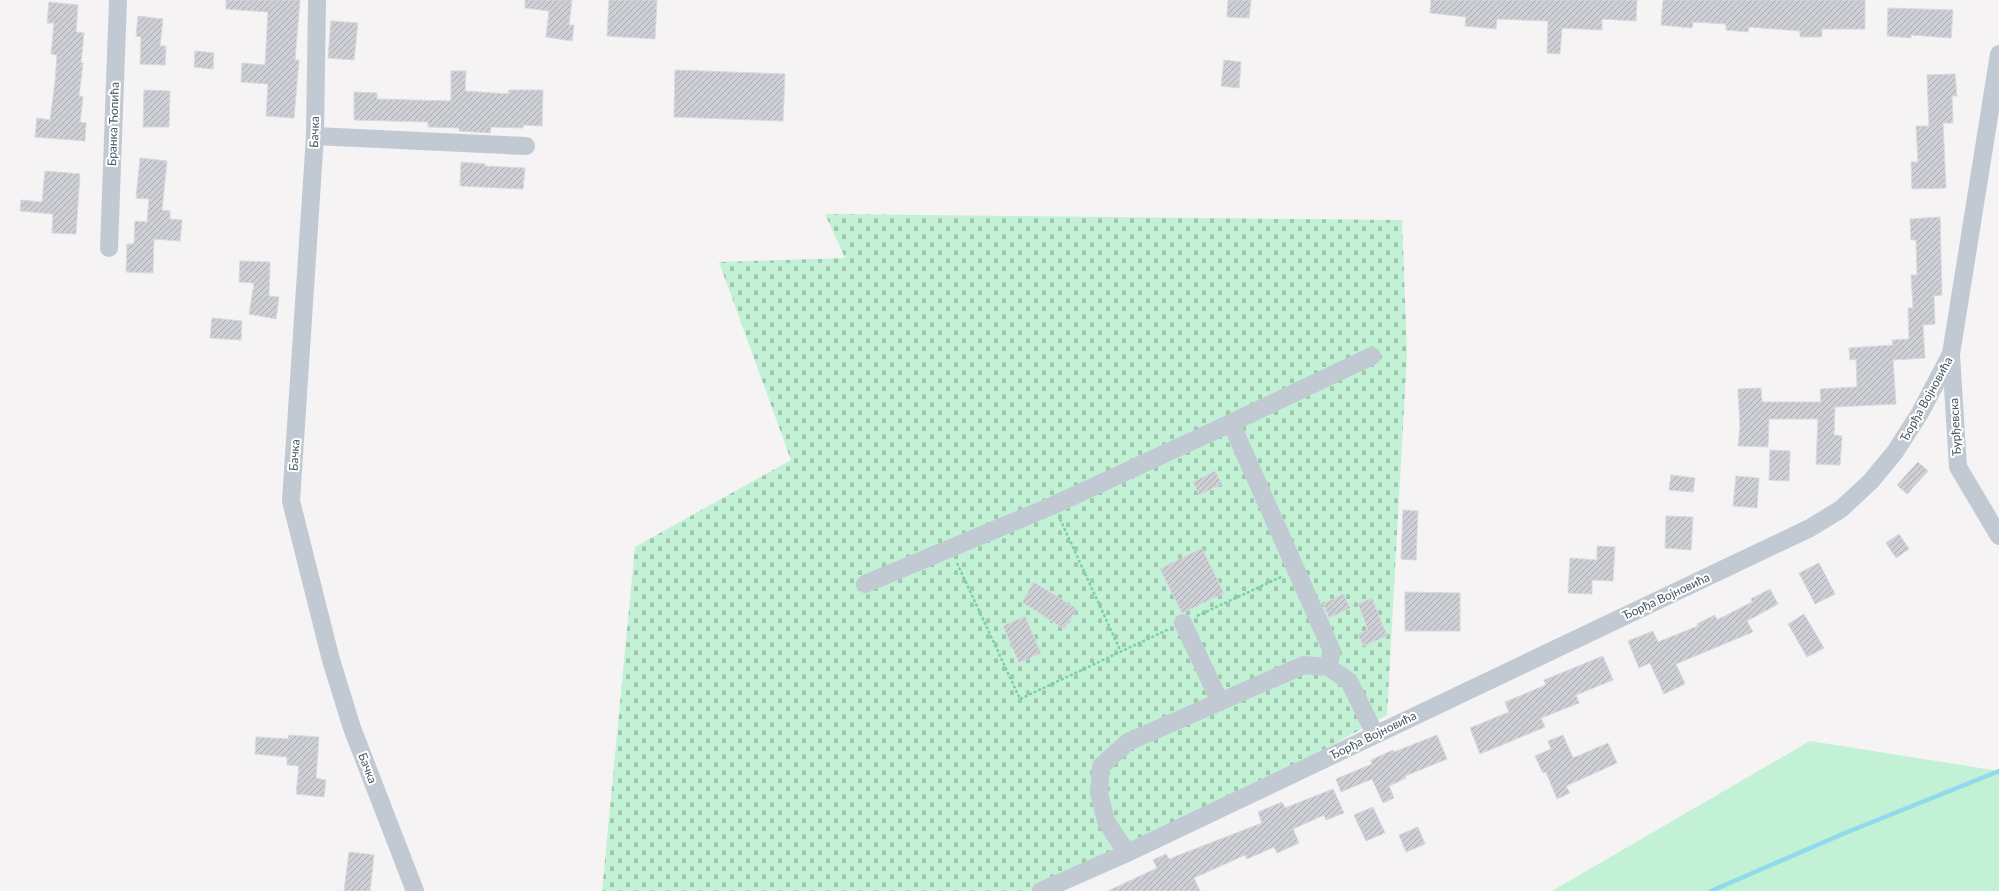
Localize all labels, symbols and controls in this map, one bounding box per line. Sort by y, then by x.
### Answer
street label: Бранка Ћопића [104,82,122,166]
street label: Бачка [306,116,322,148]
street label: Ђорђа Војновића [1897,354,1955,444]
street label: Ђурђевска [1946,398,1964,456]
street label: Бачка [285,439,303,471]
street label: Ђорђа Војновића [1620,569,1712,623]
street label: Ђорђа Војновића [1327,708,1419,762]
street label: Бачка [355,750,381,786]

